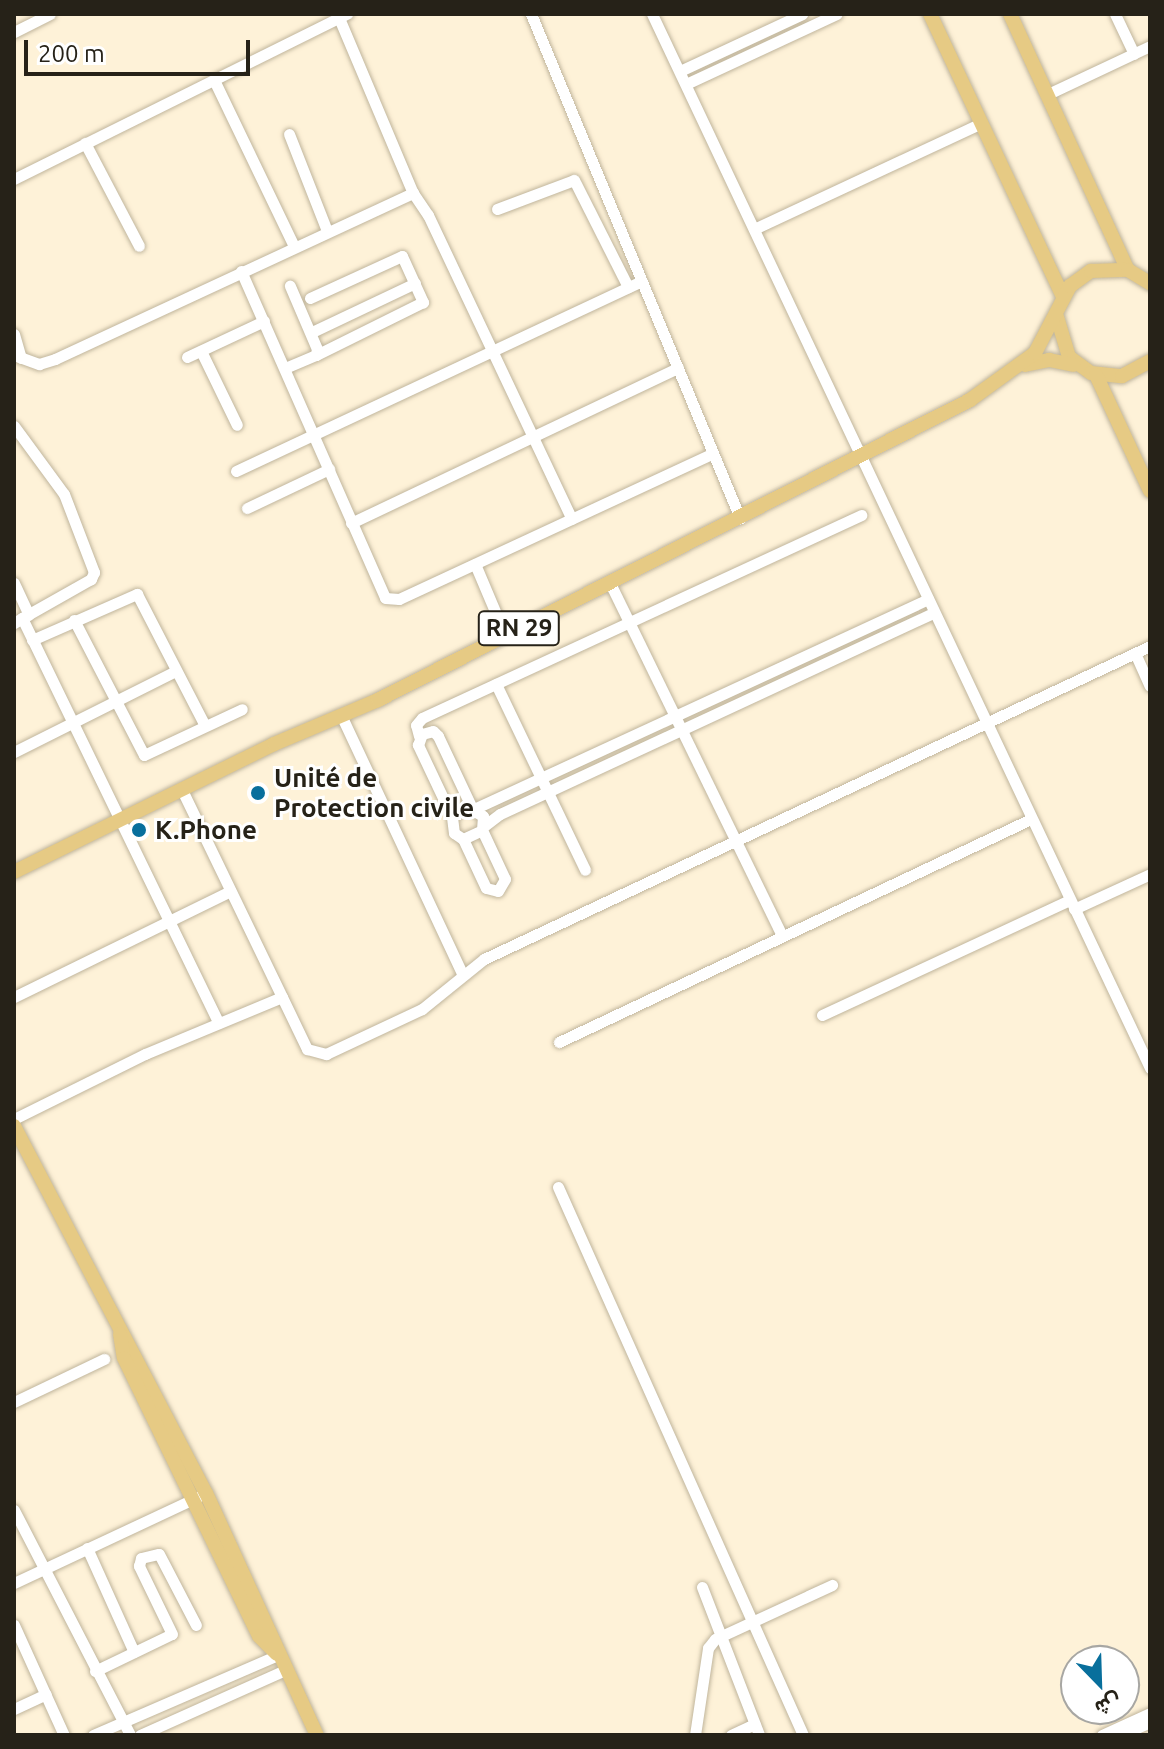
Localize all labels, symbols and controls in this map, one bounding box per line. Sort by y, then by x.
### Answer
scale bar [28,24,254,74]
text: 200 m [38,40,105,67]
road number: RN 29 [477,608,561,648]
place label: Unité de Protection civile [274,762,474,824]
marker: Unité de Protection civile [249,784,267,802]
place label: K.Phone [155,814,257,846]
marker: K.Phone [130,821,148,839]
north arrow [1060,1645,1140,1725]
text: ش [1092,1689,1126,1722]

